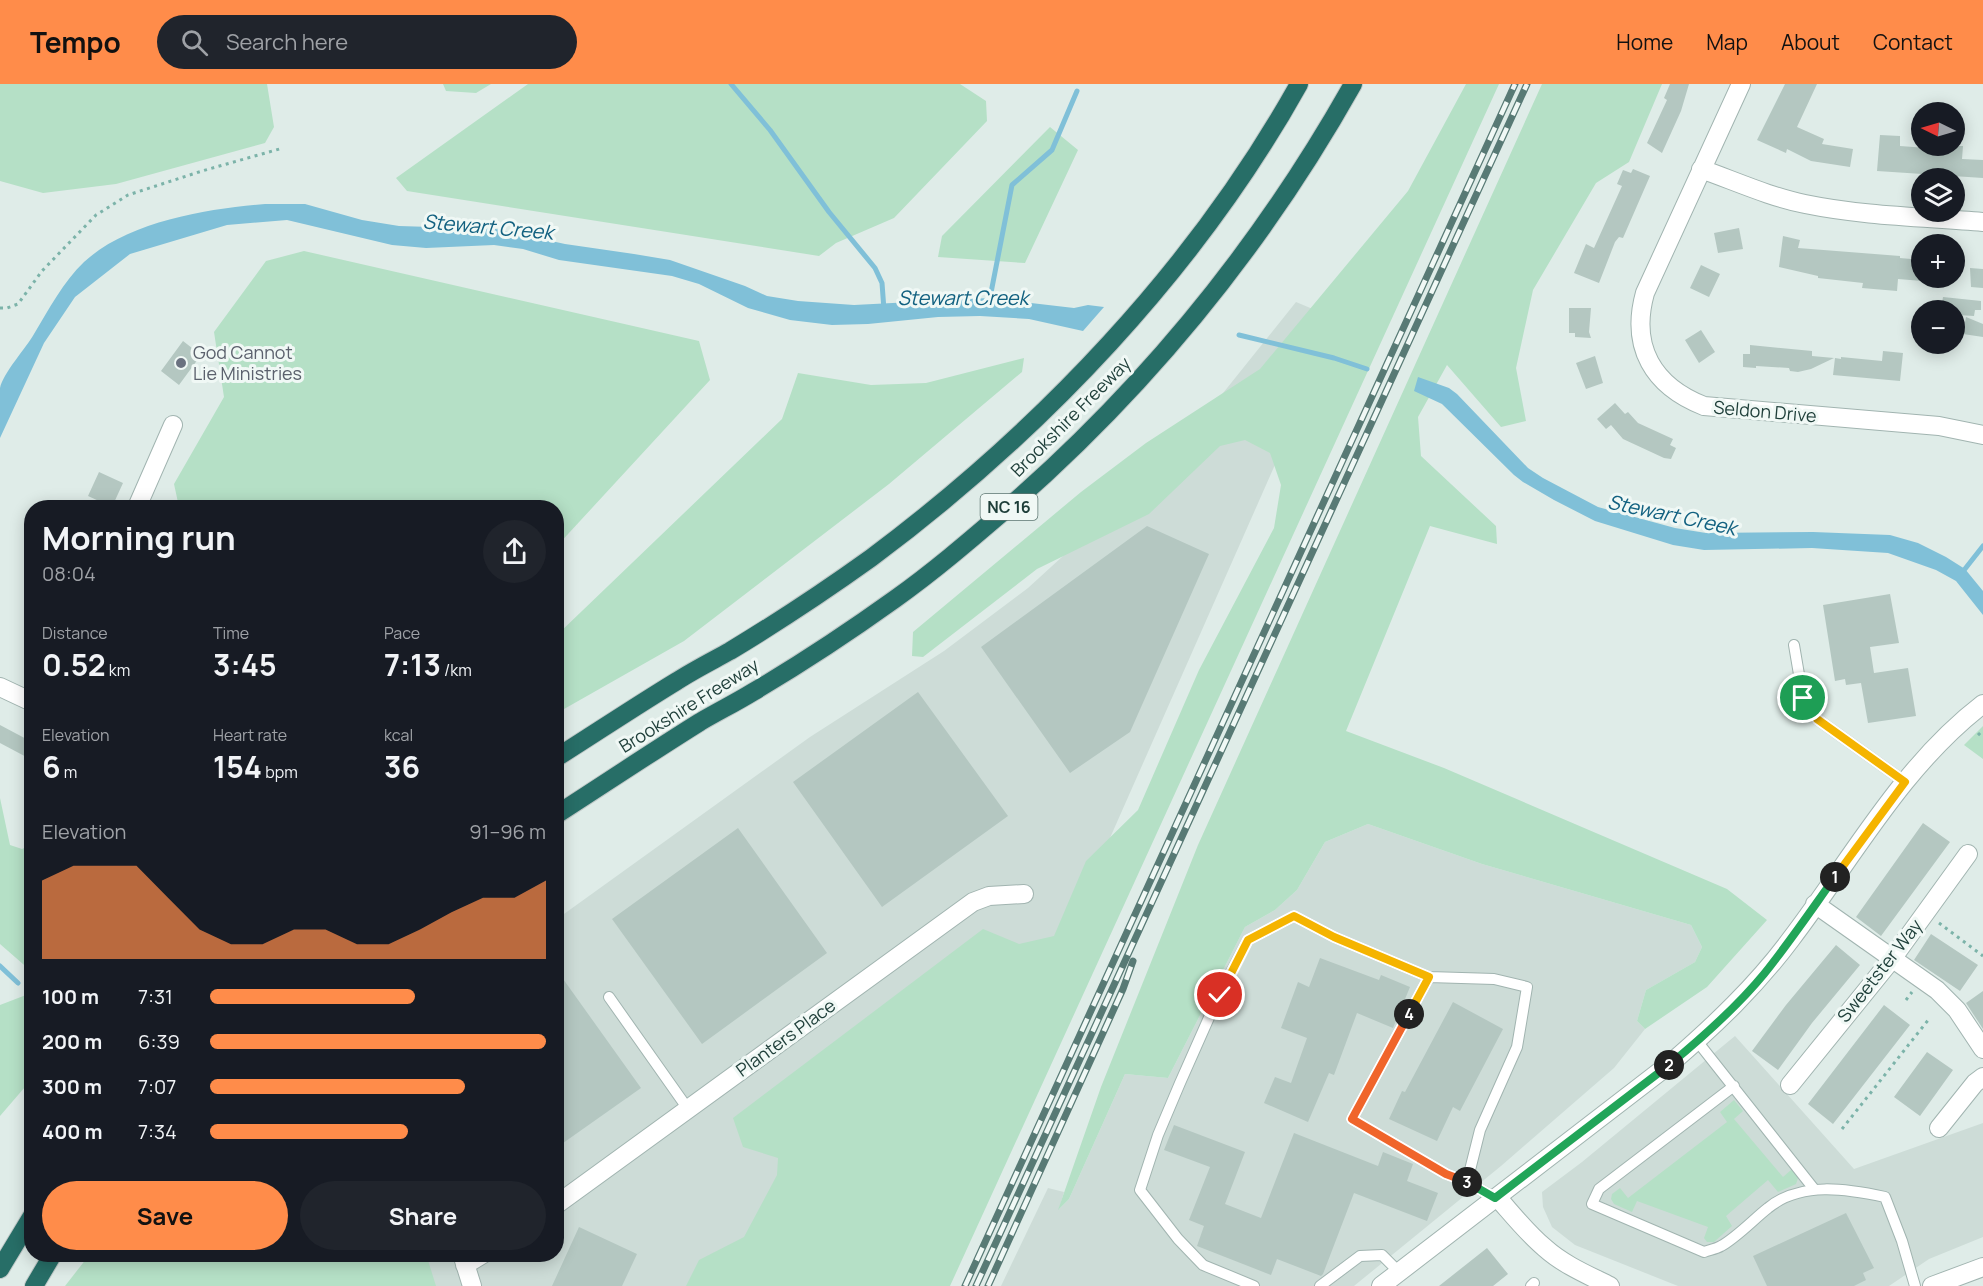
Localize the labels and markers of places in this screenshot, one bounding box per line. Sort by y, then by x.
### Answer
place label: God Cannot Lie Ministries [193,340,302,385]
marker: God Cannot Lie Ministries [174,356,188,370]
pin [1777,672,1828,723]
pin: 1 [1820,862,1850,892]
pin [1194,969,1245,1020]
pin: 4 [1394,999,1424,1029]
pin: 2 [1654,1050,1684,1080]
pin: 3 [1452,1167,1482,1197]

